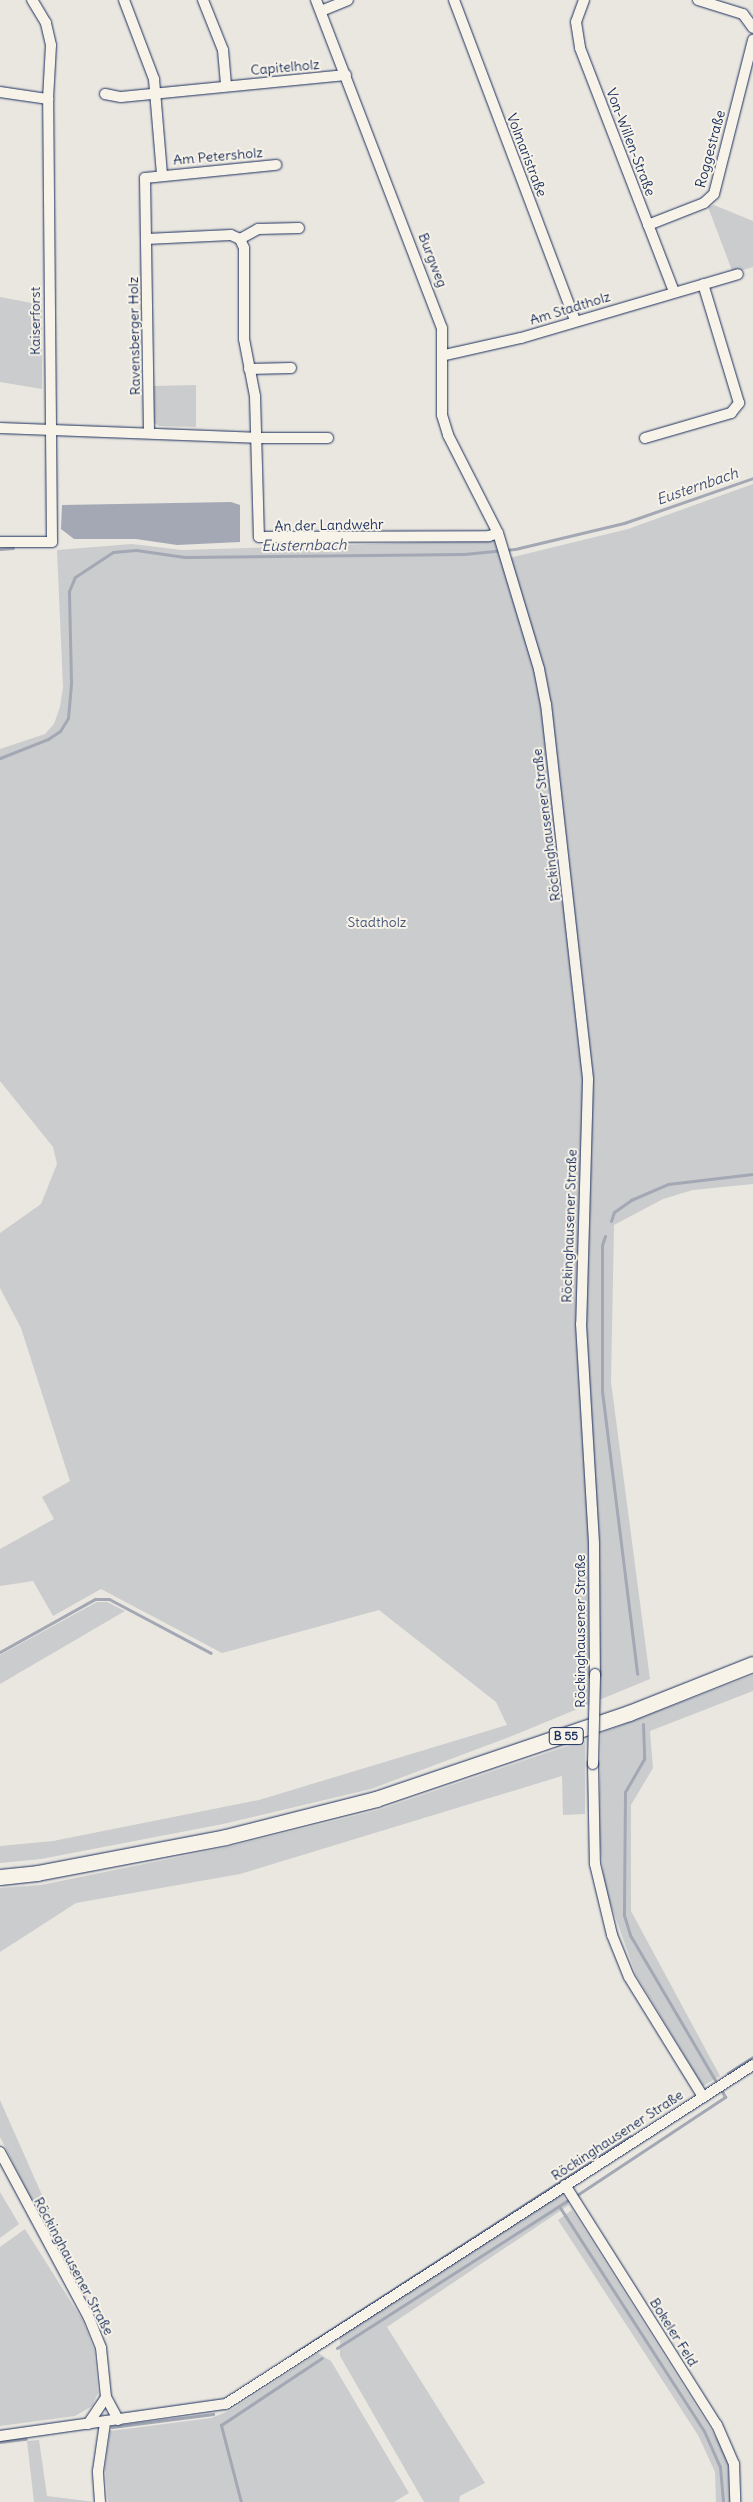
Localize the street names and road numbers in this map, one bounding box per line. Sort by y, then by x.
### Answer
street label: Capitelholz [250,56,320,78]
street label: Von-Willen-Straße [603,86,659,198]
street label: Roggestraße [692,108,728,190]
street label: Volmaristraße [503,111,551,199]
street label: Am Petersholz [172,144,264,168]
street label: Burgweg [415,230,451,290]
street label: Ravensberger Holz [125,277,143,395]
street label: Kaiserforst [27,287,43,355]
street label: Am Stadtholz [528,288,612,328]
street label: An der Landwehr [274,516,384,534]
street label: Röckinghausener Straße [528,748,564,902]
street label: Röckinghausener Straße [558,1149,580,1303]
street label: Röckinghausener Straße [572,1554,588,1708]
road number: B 55 [548,1726,584,1745]
street label: Röckinghausener Straße [548,2086,686,2184]
street label: Röckinghausener Straße [30,2194,118,2338]
street label: Bokeler Feld [646,2295,702,2369]

